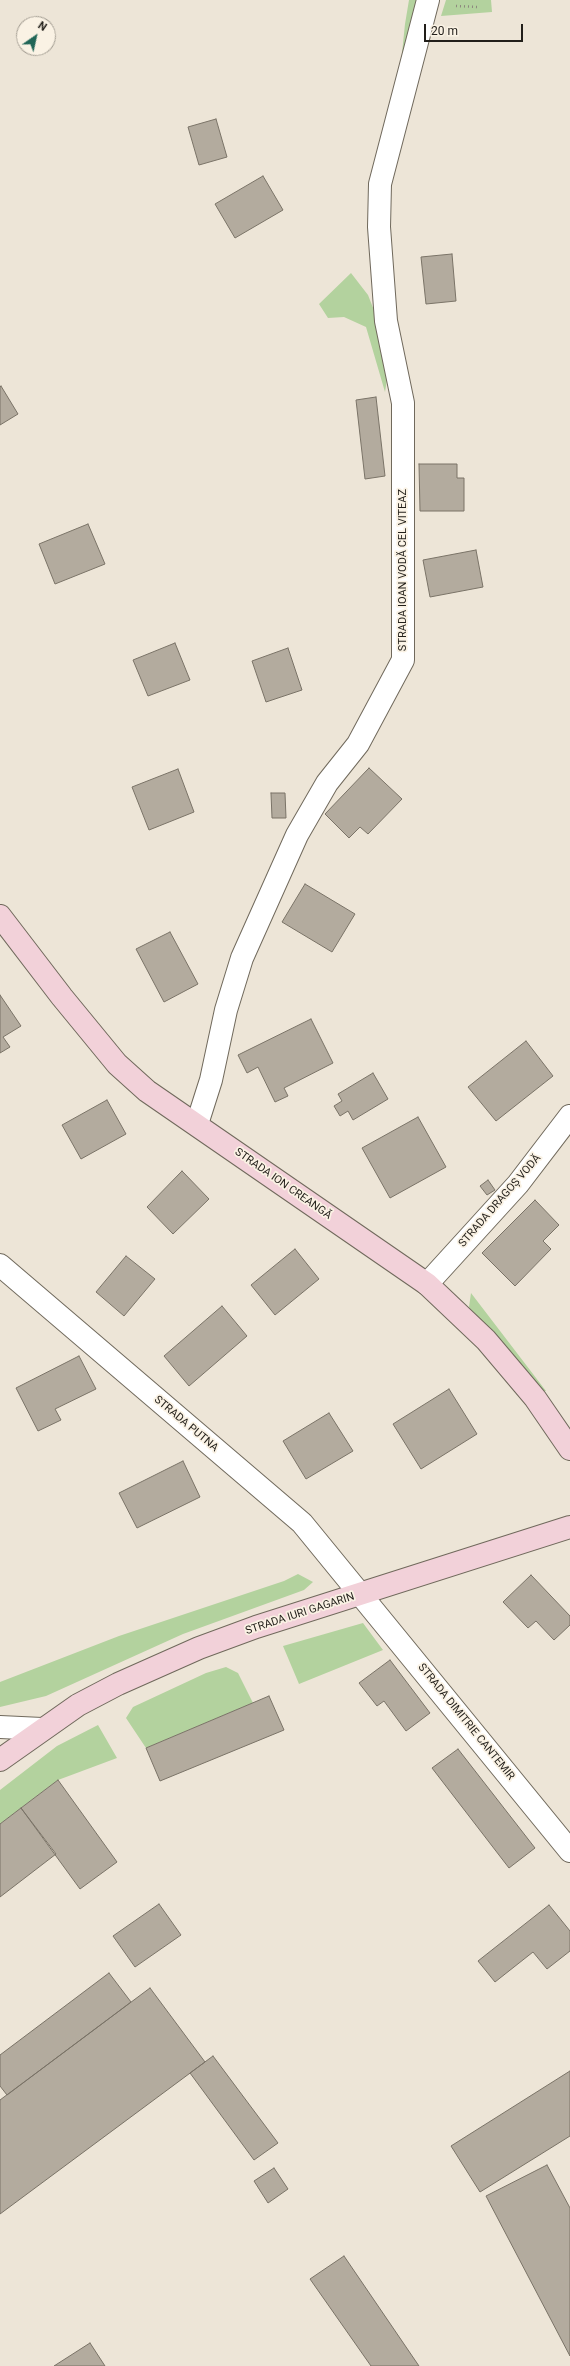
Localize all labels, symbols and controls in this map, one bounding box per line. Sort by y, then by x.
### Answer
north arrow [16,16,56,56]
scale bar [426,16,525,42]
text: N [36,19,49,34]
text: 20 m [431,24,458,38]
street label: STRADA IOAN VODĂ CEL VITEAZ [396,489,410,651]
street label: STRADA ION CREANGĂ [232,1146,334,1222]
street label: STRADA DRAGOȘ VODĂ [456,1152,544,1250]
street label: STRADA PUTNA [151,1393,221,1455]
street label: STRADA IURI GAGARIN [244,1590,356,1638]
street label: STRADA DIMITRIE CANTEMIR [415,1661,517,1783]

